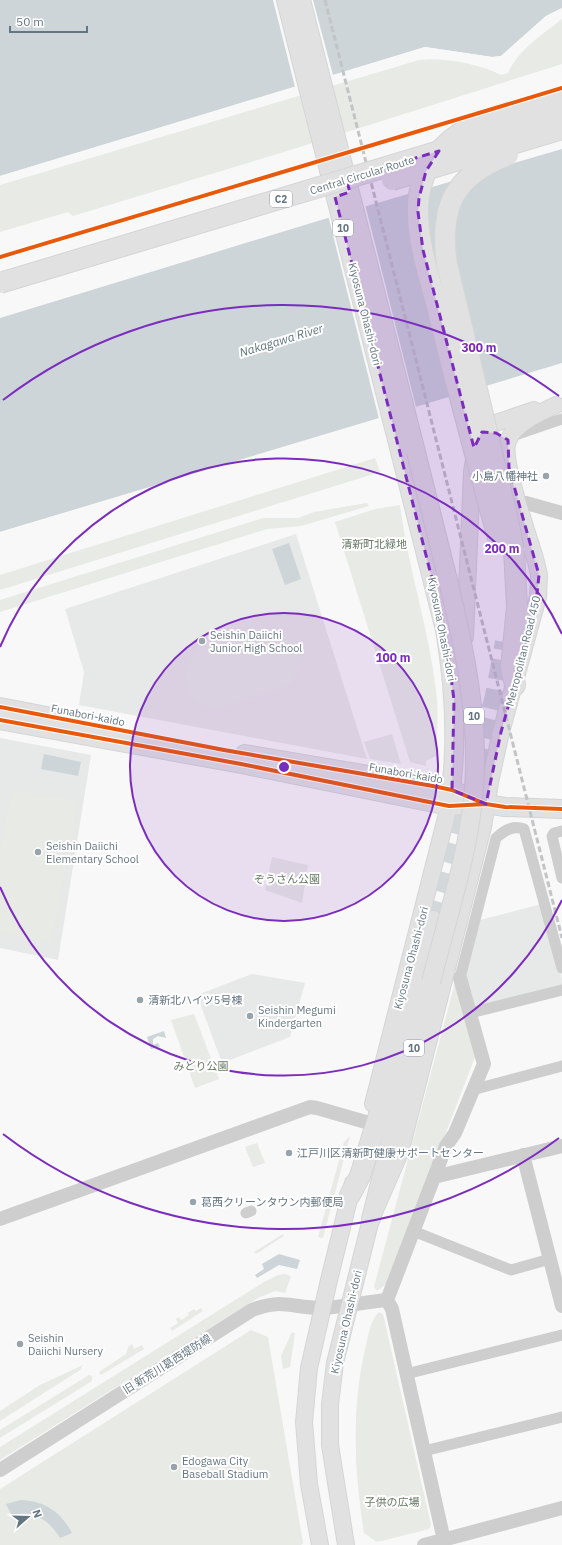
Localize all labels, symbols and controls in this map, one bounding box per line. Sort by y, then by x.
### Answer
scale bar [10,8,87,34]
text: 50 m [16,14,44,29]
street label: Central Circular Route [308,152,416,198]
road number: C2 [270,191,292,207]
road number: 10 [333,220,353,236]
street label: Kiyosuna Ohashi-dori [345,261,385,367]
water label: Nakagawa River [237,320,325,360]
text: 300 m [461,340,497,355]
place label: 小島八幡神社 [472,469,538,483]
marker: 小島八幡神社 [541,471,551,481]
park label: 清新町北緑地 [341,537,407,551]
text: 200 m [484,541,520,556]
street label: Kiyosuna Ohashi-dori [425,576,459,682]
street label: Metropolitan Road 450 [502,594,544,708]
place label: Seishin Daiichi Junior High School [210,628,302,655]
marker: Seishin Daiichi Junior High School [197,636,207,646]
text: 100 m [375,650,411,665]
street label: Funabori-kaido [50,701,126,729]
road number: 10 [464,708,484,724]
centre of rings [277,760,291,774]
street label: Funabori-kaido [368,760,444,786]
place label: Seishin Daiichi Elementary School [46,839,139,866]
marker: Seishin Daiichi Elementary School [33,847,43,857]
park label: ぞうさん公園 [254,872,320,886]
street label: Kiyosuna Ohashi-dori [391,905,431,1011]
place label: 清新北ハイツ5号棟 [148,993,242,1007]
marker: 清新北ハイツ5号棟 [135,995,145,1005]
place label: Seishin Megumi Kindergarten [258,1003,336,1030]
marker: Seishin Megumi Kindergarten [245,1011,255,1021]
road number: 10 [404,1040,424,1056]
park label: みどり公園 [174,1059,229,1073]
place label: 江戸川区清新町健康サポートセンター [297,1146,484,1160]
marker: 江戸川区清新町健康サポートセンター [284,1148,294,1158]
place label: 葛西クリーンタウン内郵便局 [201,1195,343,1209]
marker: 葛西クリーンタウン内郵便局 [188,1197,198,1207]
street label: Kiyosuna Ohashi-dori [327,1269,365,1375]
place label: Seishin Daiichi Nursery [28,1331,103,1358]
street label: 旧 新荒川葛西堤防線 [120,1331,214,1397]
marker: Seishin Daiichi Nursery [15,1339,25,1349]
place label: Edogawa City Baseball Stadium [182,1454,268,1481]
marker: Edogawa City Baseball Stadium [169,1462,179,1472]
park label: 子供の広場 [365,1495,420,1509]
north arrow [8,1497,48,1537]
text: N [29,1507,45,1520]

